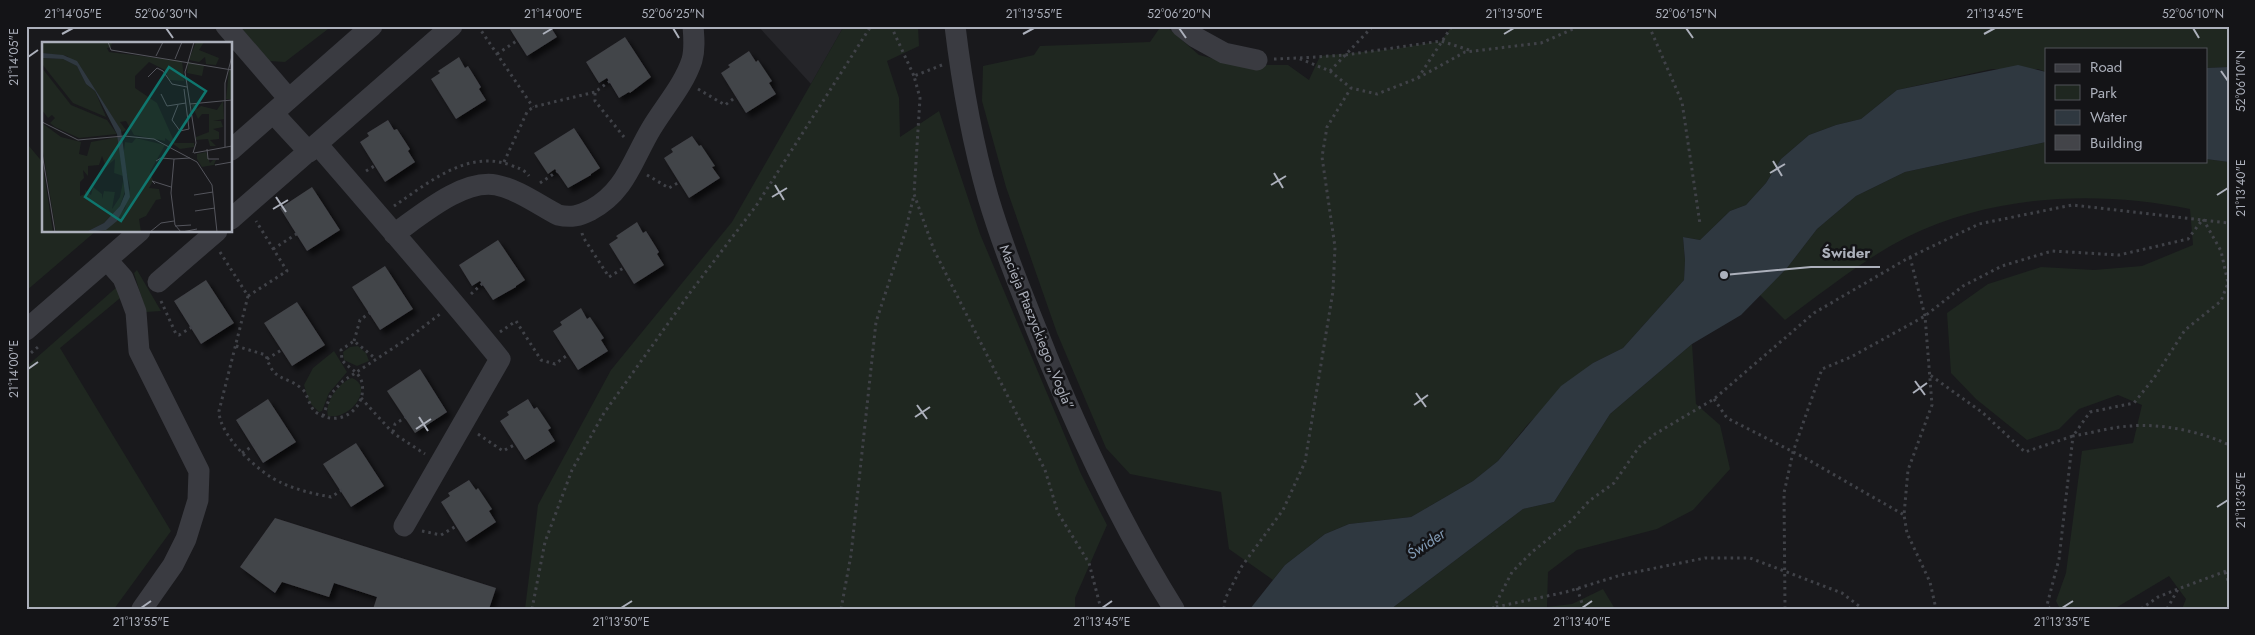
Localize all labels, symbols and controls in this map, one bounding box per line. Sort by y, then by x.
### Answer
text: 21°14'05"E [44,5,102,23]
text: 52°06'30"N [134,5,198,23]
text: 21°14'00"E [524,5,582,23]
text: 52°06'25"N [642,5,704,23]
text: 21°13'55"E [1006,5,1062,23]
text: 52°06'20"N [1147,5,1211,23]
text: 21°13'50"E [1485,5,1543,23]
text: 52°06'15"N [1655,5,1717,23]
text: 21°13'45"E [1967,5,2023,23]
text: 52°06'10"N [2162,5,2224,23]
text: 21°14'05"E [5,28,23,86]
inset map [42,42,232,232]
legend [2045,48,2208,162]
text: 52°06'10"N [2232,50,2250,112]
text: Road [2090,56,2122,78]
text: Park [2090,82,2117,104]
text: Water [2090,106,2128,128]
text: Building [2090,132,2142,154]
text: 21°13'40"E [2232,159,2250,217]
callout: Świder [1811,237,1880,267]
street label: Macieja Ptaszyckiego „Vogla” [995,242,1079,412]
text: Świder [1822,242,1871,264]
text: 21°14'00"E [5,340,23,398]
text: 21°13'35"E [2232,472,2250,528]
water label: Świder [1402,522,1451,565]
text: 21°13'55"E [113,613,169,631]
text: 21°13'50"E [592,613,650,631]
text: 21°13'45"E [1074,613,1130,631]
text: 21°13'40"E [1553,613,1611,631]
text: 21°13'35"E [2034,613,2090,631]

